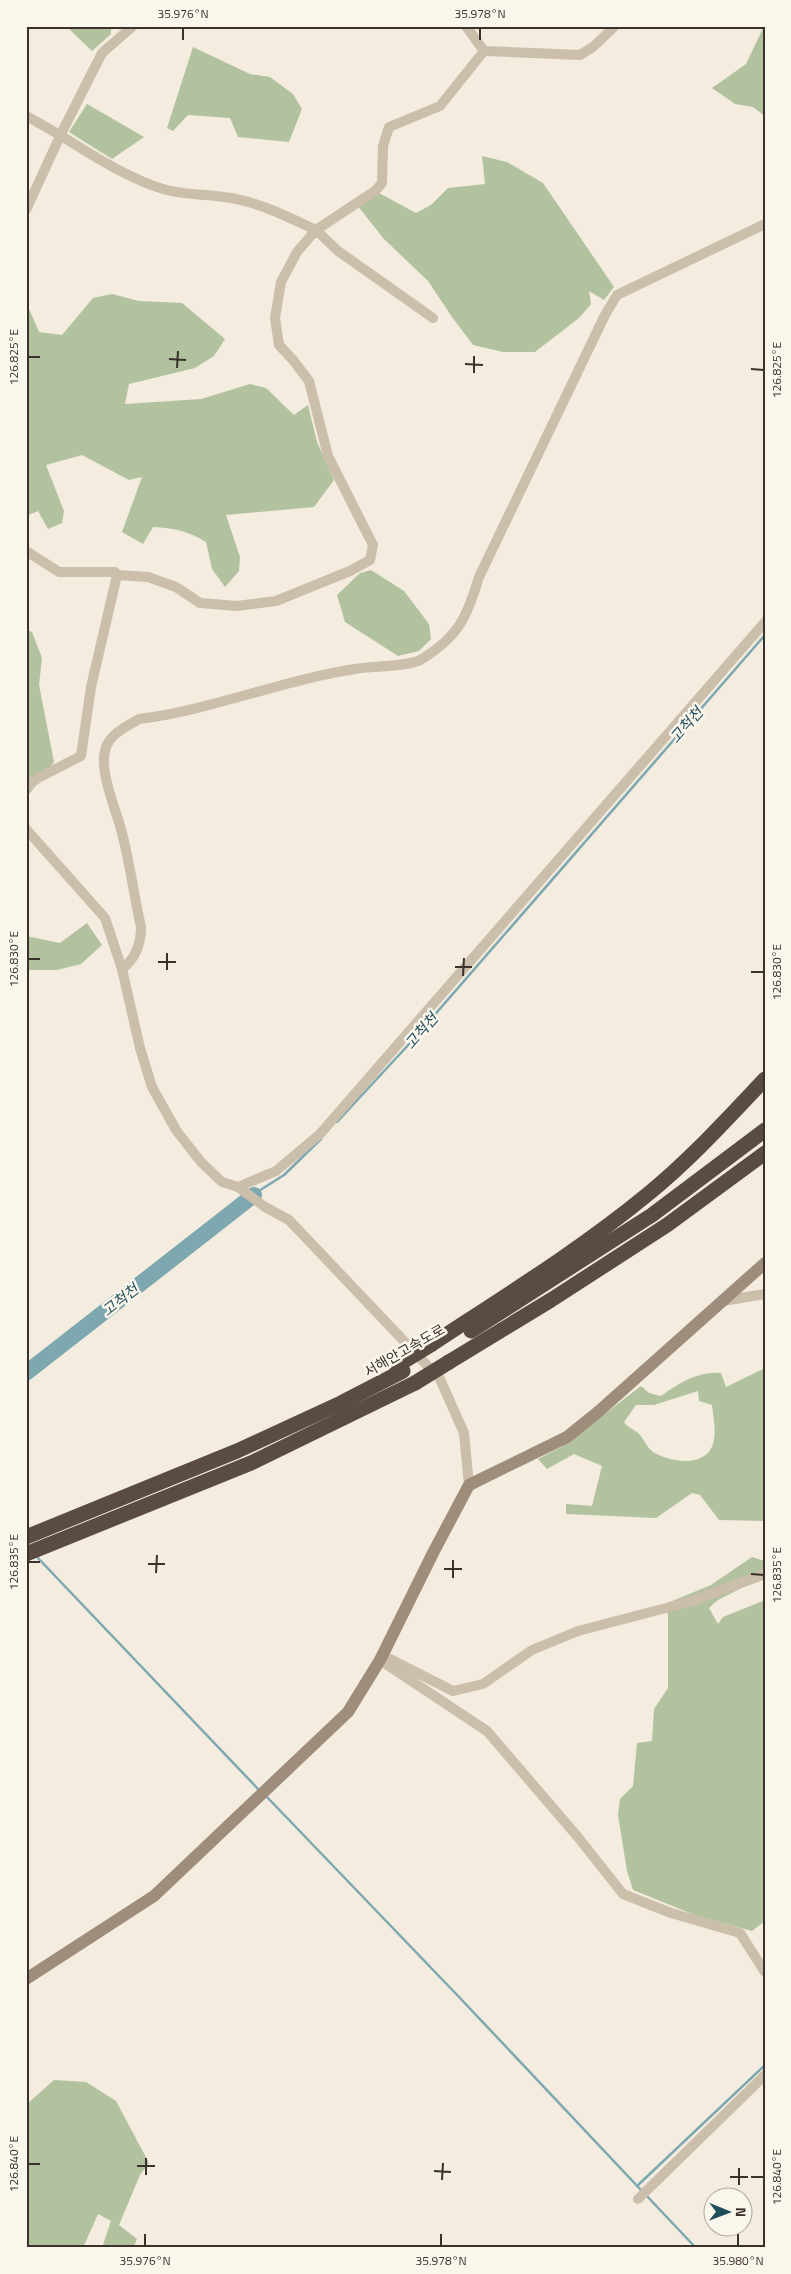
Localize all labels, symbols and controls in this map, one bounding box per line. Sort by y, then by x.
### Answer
text: 35.976°N [157,4,209,23]
text: 35.978°N [454,4,506,23]
text: 126.825°E [4,329,23,385]
text: 126.825°E [767,342,786,398]
water label: 고척천 [664,700,710,748]
text: 126.830°E [4,931,23,987]
text: 126.830°E [767,944,786,1000]
water label: 고척천 [399,1006,445,1054]
water label: 고척천 [97,1277,145,1322]
street label: 서해안고속도로 [360,1318,448,1382]
text: 126.835°E [4,1534,23,1590]
text: 126.835°E [767,1547,786,1603]
text: 126.840°E [4,2136,23,2192]
text: 126.840°E [767,2149,786,2205]
north arrow [704,2186,754,2236]
text: N [731,2207,752,2217]
text: 35.976°N [119,2251,171,2270]
text: 35.978°N [415,2251,467,2270]
text: 35.980°N [712,2251,764,2270]

